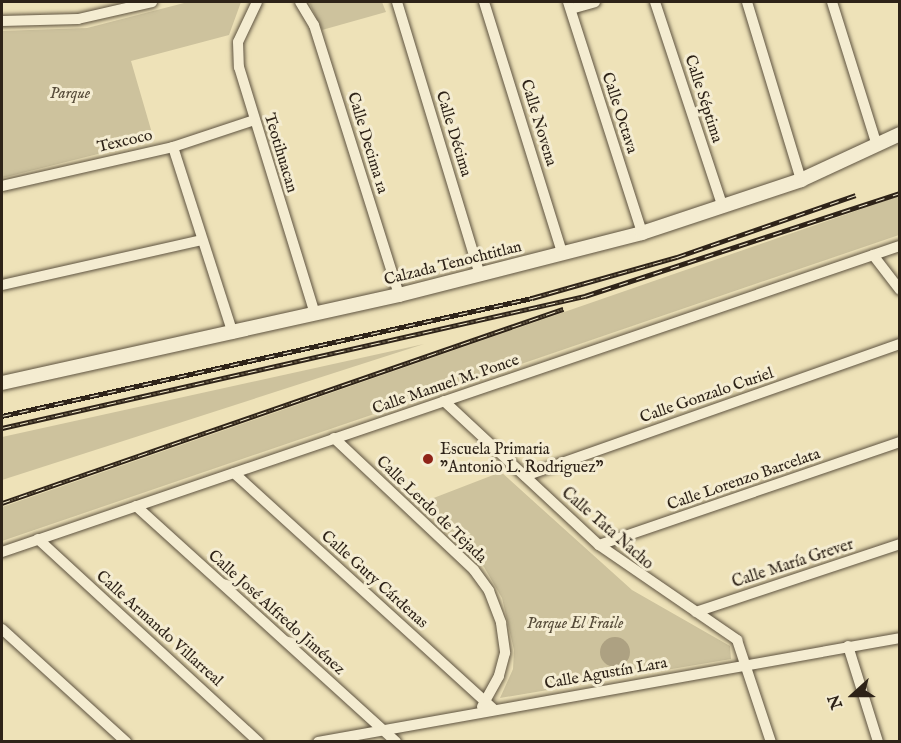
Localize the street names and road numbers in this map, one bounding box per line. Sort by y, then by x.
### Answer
street label: Calle Séptima [680,53,726,145]
street label: Calle Octava [597,70,641,156]
street label: Calle Novena [516,77,560,169]
street label: Calle Décima [431,89,475,179]
street label: Calle Decima 1a [342,90,392,196]
street label: Teotihuacan [259,111,301,195]
street label: Texcoco [95,126,155,158]
street label: Calzada Tenochtitlan [382,238,524,290]
street label: Calle Manuel M. Ponce [370,351,522,419]
street label: Calle Gonzalo Curiel [638,364,776,428]
street label: Calle Lorenzo Barcelata [665,445,823,515]
street label: Calle Lerdo de Tejada [372,452,490,568]
street label: Calle Tata Nacho [557,484,657,574]
street label: Calle Guty Cárdenas [317,527,431,633]
street label: Calle María Grever [730,535,856,593]
street label: Calle José Alfredo Jiménez [204,546,348,680]
street label: Calle Armando Villarreal [92,567,226,691]
street label: Calle Agustín Lara [543,654,669,694]

